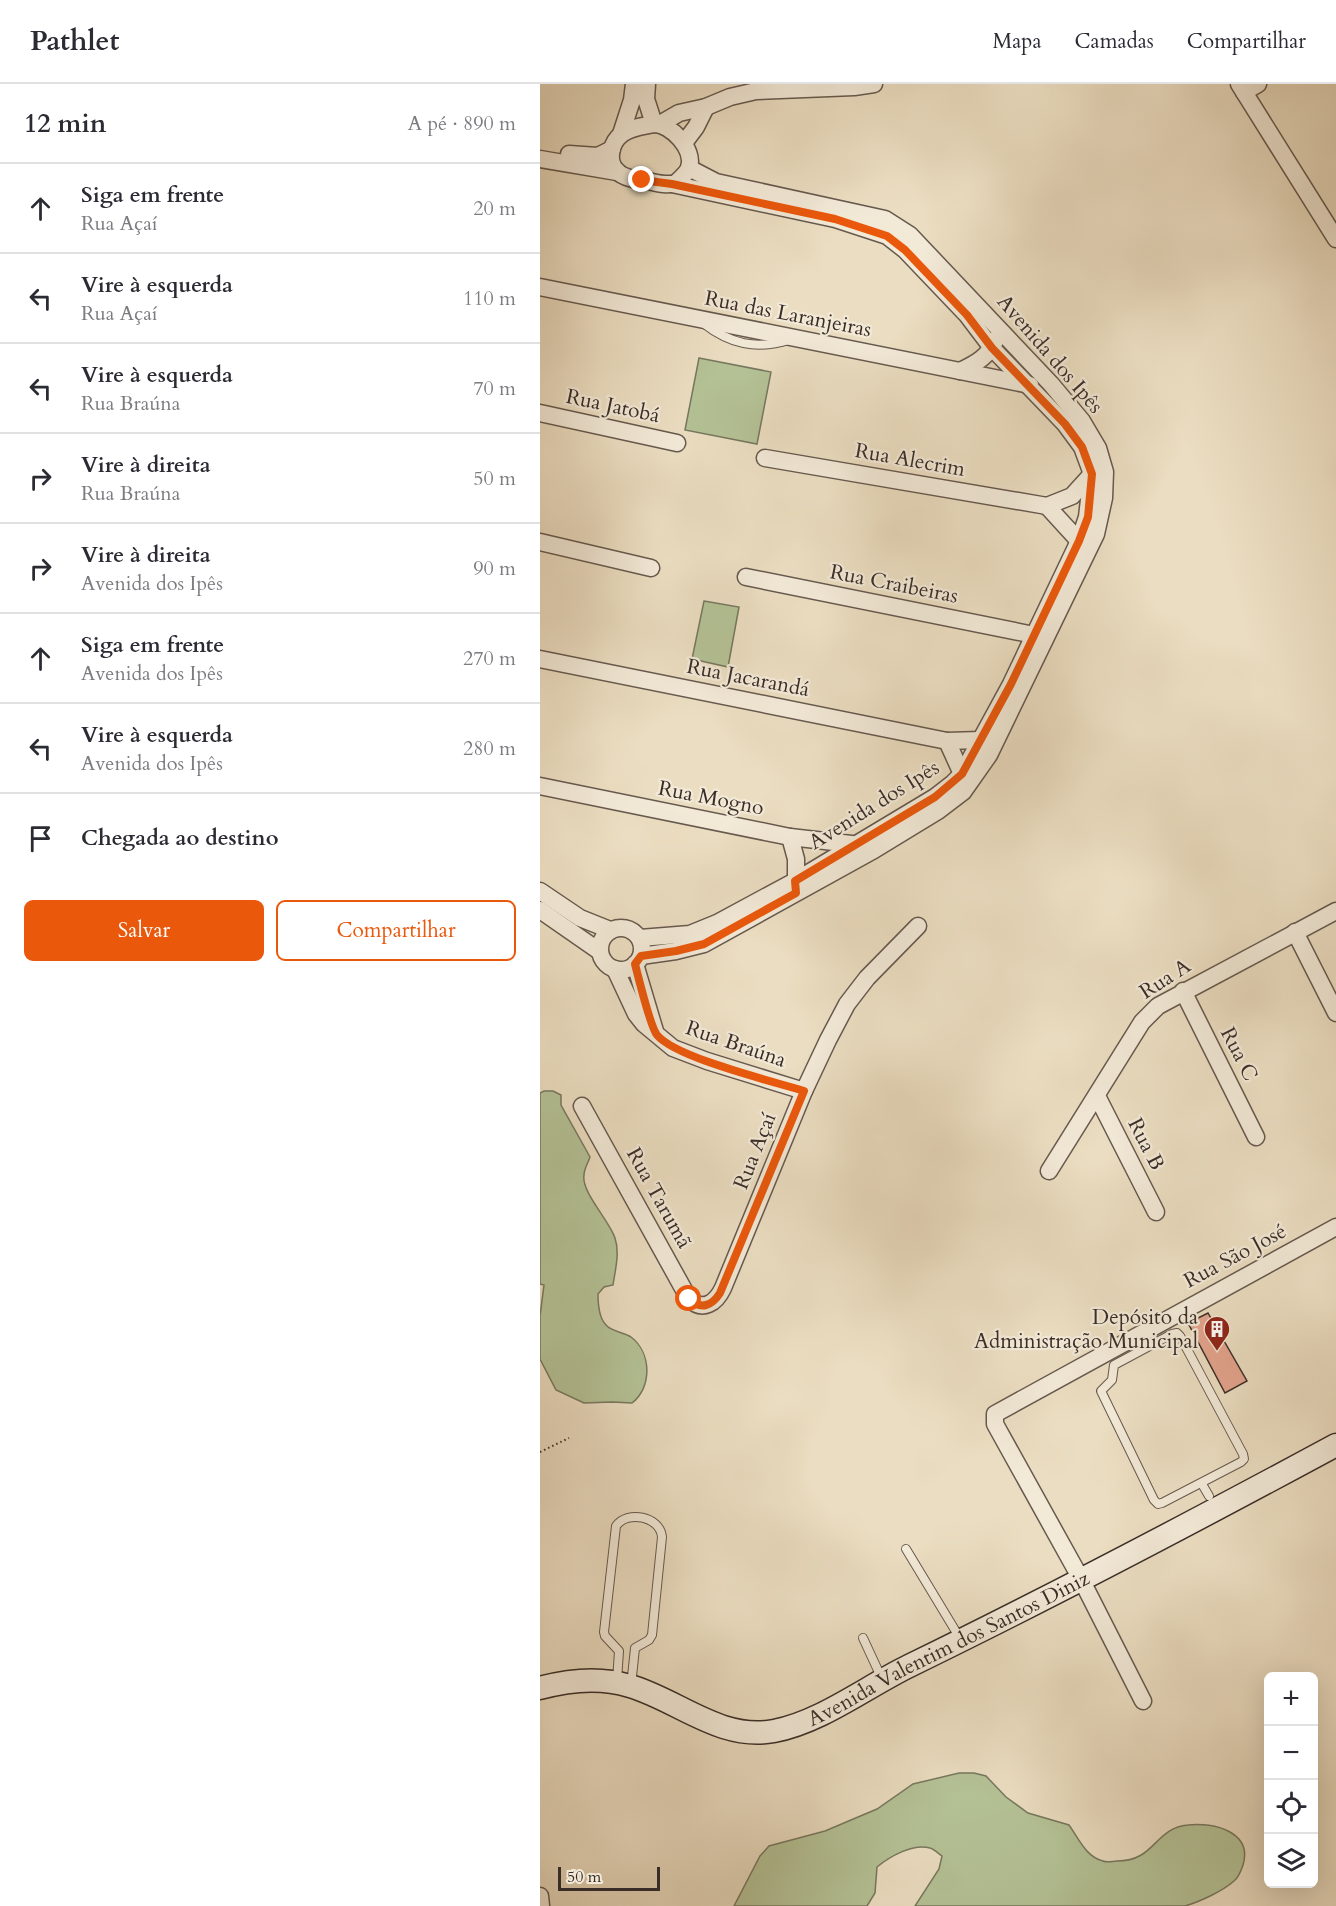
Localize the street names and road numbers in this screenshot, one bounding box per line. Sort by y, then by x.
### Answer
street label: Rua das Laranjeiras [702,284,874,344]
street label: Avenida dos Ipês [990,288,1110,420]
street label: Rua Jatobá [563,382,663,430]
street label: Rua Alecrim [853,436,968,484]
street label: Rua Craibeiras [827,557,961,611]
street label: Rua Jacarandá [684,652,812,704]
street label: Avenida dos Ipês [803,753,945,857]
street label: Rua Mogno [656,774,766,822]
street label: Rua A [1134,952,1196,1006]
street label: Rua Braúna [682,1013,790,1075]
street label: Rua C [1213,1022,1265,1086]
street label: Rua Açaí [727,1108,784,1194]
street label: Rua B [1121,1113,1171,1175]
street label: Rua Tarumã [619,1142,699,1254]
street label: Rua São José [1179,1217,1291,1295]
street label: Avenida Valentim dos Santos Diniz [803,1563,1095,1733]

